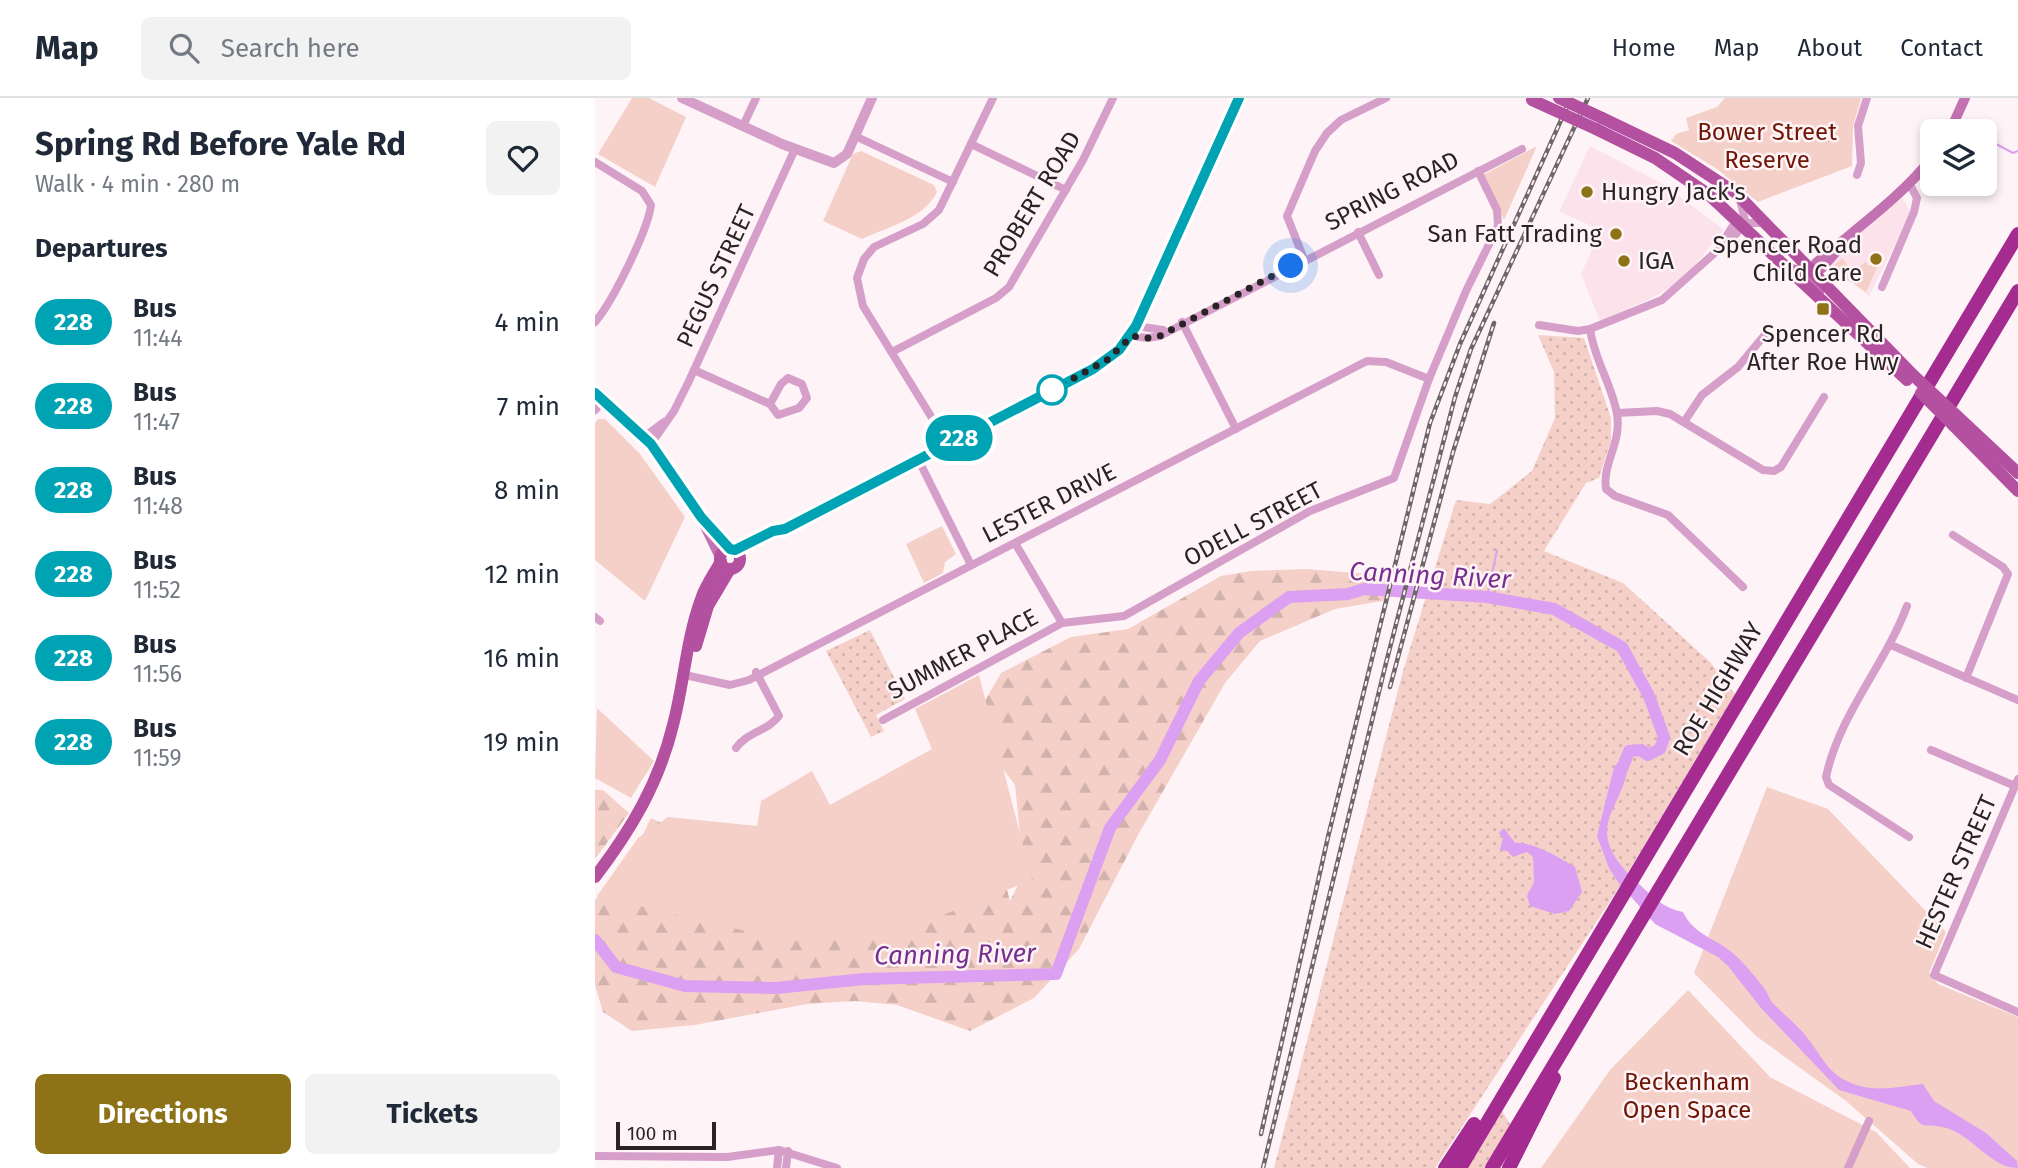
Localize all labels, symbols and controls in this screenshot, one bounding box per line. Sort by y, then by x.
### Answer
search box [141,17,631,80]
text: Map [35,28,99,68]
icon: search [165,29,203,67]
text: Search here [221,33,360,64]
text: Home [1612,34,1676,62]
text: Map [1714,34,1760,62]
text: About [1798,34,1862,62]
text: Contact [1900,34,1983,62]
park label: Bower Street Reserve [1697,118,1837,174]
map controls [1920,119,1997,196]
button: layers [1920,119,1997,196]
button: heart [486,121,560,195]
text: Spring Rd Before Yale Rd [35,124,406,164]
street label: PROBERT ROAD [978,126,1086,282]
street label: SPRING ROAD [1320,145,1464,237]
text: Walk · 4 min · 280 m [35,170,240,198]
place label: Hungry Jack's [1601,178,1746,206]
marker: Hungry Jack's [1579,184,1595,200]
street label: PEGUS STREET [671,200,762,352]
place label: San Fatt Trading [1428,220,1603,248]
marker: San Fatt Trading [1608,226,1624,242]
place label: Spencer Road Child Care [1712,231,1862,287]
text: Departures [35,233,168,264]
place label: IGA [1638,247,1674,275]
your location [1273,248,1308,283]
marker: Spencer Road Child Care [1868,251,1884,267]
marker: IGA [1616,253,1632,269]
text: Bus [133,293,176,324]
marker: Spencer Rd After Roe Hwy [1815,301,1831,317]
text: 4 min [494,307,560,338]
text: 228 [54,308,93,336]
place label: Spencer Rd After Roe Hwy [1747,320,1899,376]
text: 11:44 [133,324,182,352]
unlabelled marker [1037,375,1067,405]
text: Bus [133,377,176,408]
text: 7 min [497,391,560,422]
text: 228 [54,392,93,420]
text: 11:47 [133,408,180,436]
line badge: 228 [919,415,999,461]
text: 228 [940,424,978,452]
street label: LESTER DRIVE [977,457,1121,549]
text: Bus [133,461,176,492]
text: 8 min [494,475,560,506]
text: 228 [54,476,93,504]
street label: ODELL STREET [1179,476,1328,572]
text: 11:48 [133,492,183,520]
text: Bus [133,545,176,576]
water label: Canning River [1348,556,1513,595]
text: 12 min [484,559,560,590]
text: 228 [54,560,93,588]
text: 11:52 [133,576,181,604]
street label: SUMMER PLACE [883,603,1043,705]
street label: ROE HIGHWAY [1667,617,1769,761]
text: Bus [133,629,176,660]
text: 16 min [483,643,560,674]
text: 228 [54,644,93,672]
text: 11:56 [133,660,182,688]
text: Bus [133,713,176,744]
text: 19 min [483,727,560,758]
text: 228 [54,728,93,756]
text: 11:59 [133,744,181,772]
street label: HESTER STREET [1910,790,2003,953]
water label: Canning River [874,938,1037,971]
park label: Beckenham Open Space [1623,1068,1751,1124]
button: Directions [35,1074,291,1154]
button: Tickets [305,1074,560,1154]
scale bar [616,1119,716,1151]
text: 100 m [627,1122,678,1145]

